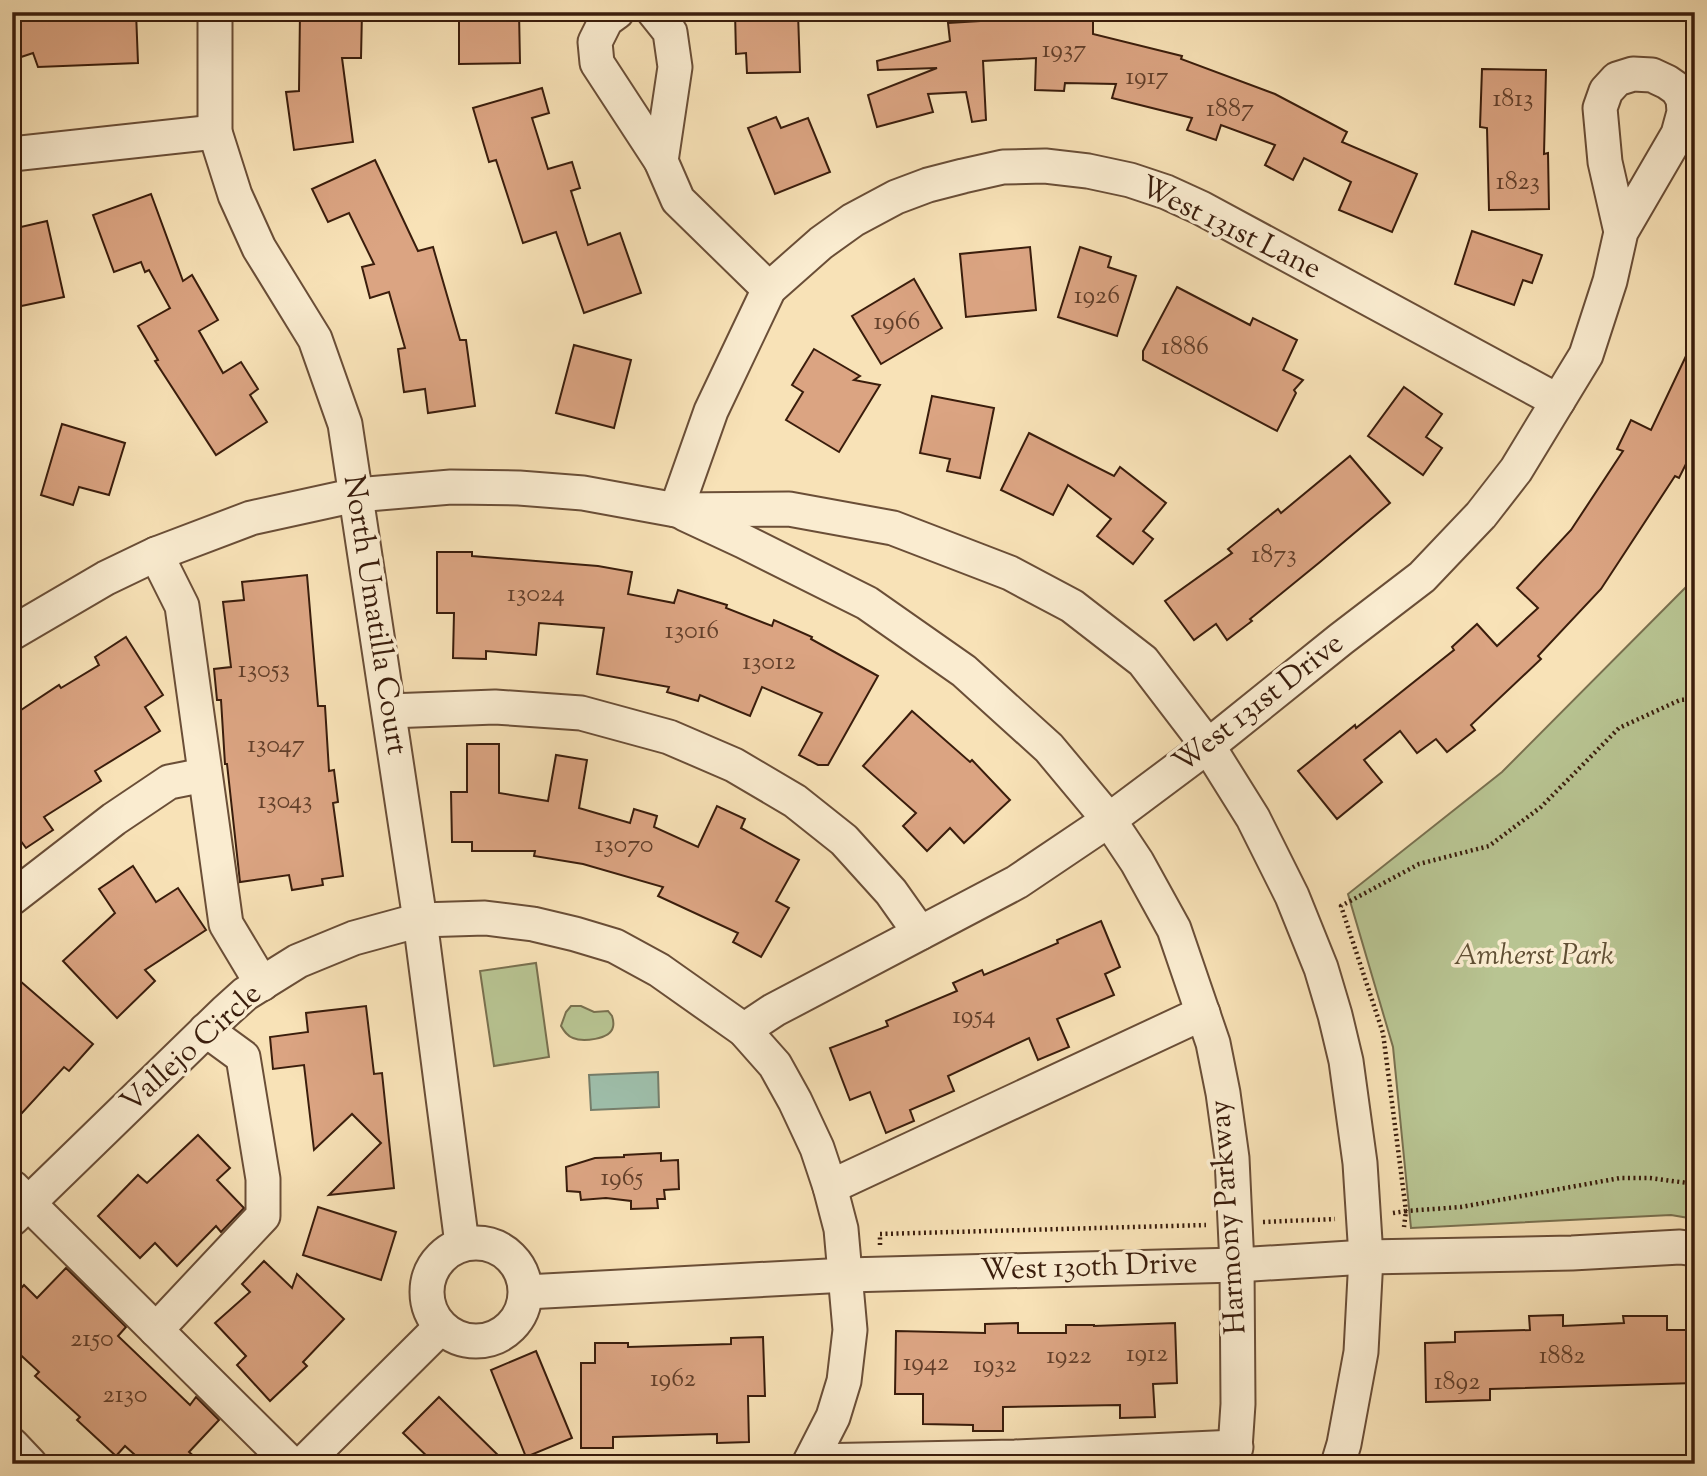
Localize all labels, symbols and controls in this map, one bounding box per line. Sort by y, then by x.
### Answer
house number: 1937 [1042,32,1086,69]
house number: 1917 [1125,59,1169,96]
house number: 1813 [1492,81,1534,118]
house number: 1887 [1206,91,1254,128]
house number: 1823 [1496,164,1540,201]
street label: West 131st Lane [1132,166,1328,292]
house number: 1926 [1074,278,1120,315]
house number: 1966 [873,304,921,341]
house number: 1886 [1161,329,1209,366]
street label: North Umatilla Court [331,472,417,758]
house number: 1873 [1251,537,1297,574]
house number: 13024 [507,576,565,613]
house number: 13016 [665,613,719,650]
street label: West 131st Drive [1165,624,1353,784]
house number: 13012 [742,644,796,681]
house number: 13053 [238,652,290,689]
house number: 13047 [247,727,305,764]
house number: 13043 [257,783,313,820]
house number: 13070 [594,827,654,864]
park label: Amherst Park [1454,935,1614,978]
street label: Vallejo Circle [112,974,272,1124]
house number: 1954 [952,998,996,1035]
street label: Harmony Parkway [1199,1098,1259,1336]
house number: 1965 [600,1160,644,1197]
street label: West 130th Drive [980,1243,1198,1293]
house number: 2150 [70,1321,114,1358]
house number: 1912 [1126,1336,1168,1373]
house number: 1922 [1046,1338,1092,1375]
house number: 1882 [1539,1338,1585,1375]
house number: 1942 [903,1345,949,1382]
house number: 1932 [973,1347,1017,1384]
house number: 1962 [650,1361,696,1398]
house number: 1892 [1434,1364,1480,1401]
house number: 2130 [102,1377,148,1414]

